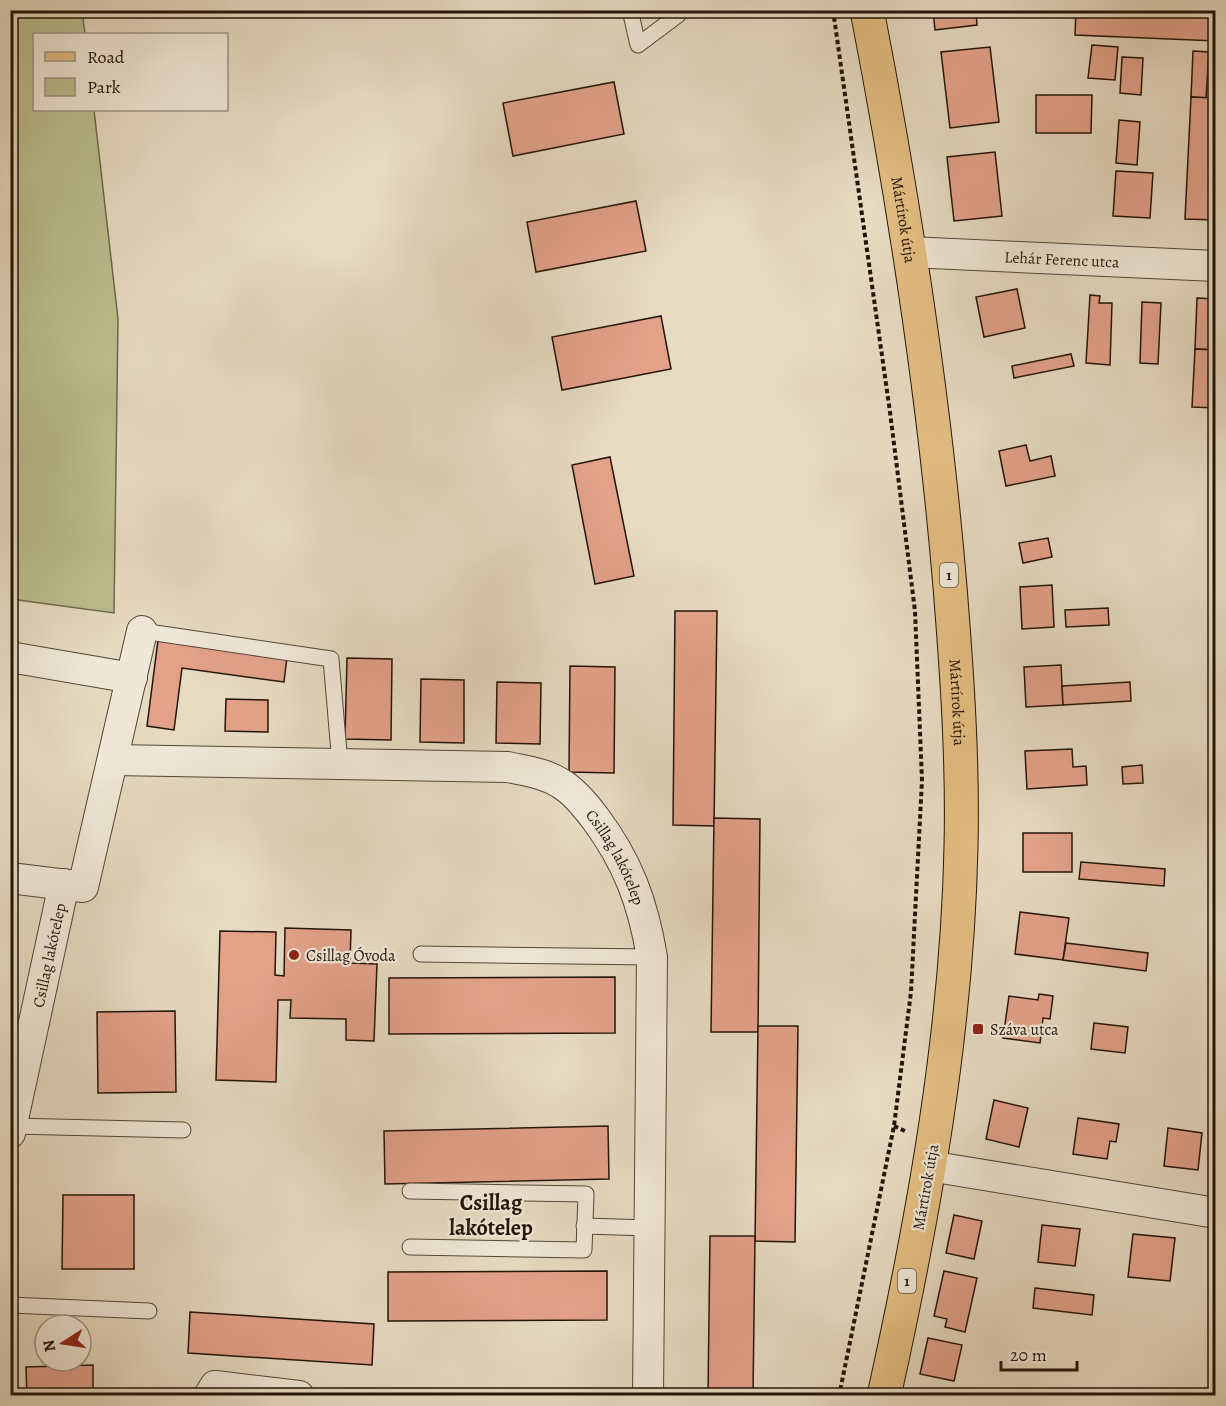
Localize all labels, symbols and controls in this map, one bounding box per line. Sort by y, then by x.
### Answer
legend [33,33,228,111]
text: Road [87,45,125,69]
text: Park [87,75,121,99]
street label: Mártírok útja [885,175,921,265]
street label: Lehár Ferenc utca [1004,246,1120,274]
road number: 1 [940,563,958,587]
street label: Mártírok útja [943,658,970,747]
street label: Csillag lakótelep [580,805,649,908]
street label: Csillag lakótelep [28,901,72,1010]
place label: Csillag Óvoda [306,945,396,967]
marker: Csillag Óvoda [287,948,301,962]
place label: Száva utca [990,1019,1059,1041]
marker: Száva utca [971,1022,985,1036]
street label: Mártírok útja [908,1142,944,1232]
district label: Csillag lakótelep [449,1188,533,1243]
road number: 1 [898,1269,916,1293]
north arrow [33,1313,93,1373]
scale bar [1001,1334,1078,1372]
text: N [37,1338,61,1354]
text: 20 m [1010,1343,1047,1367]

